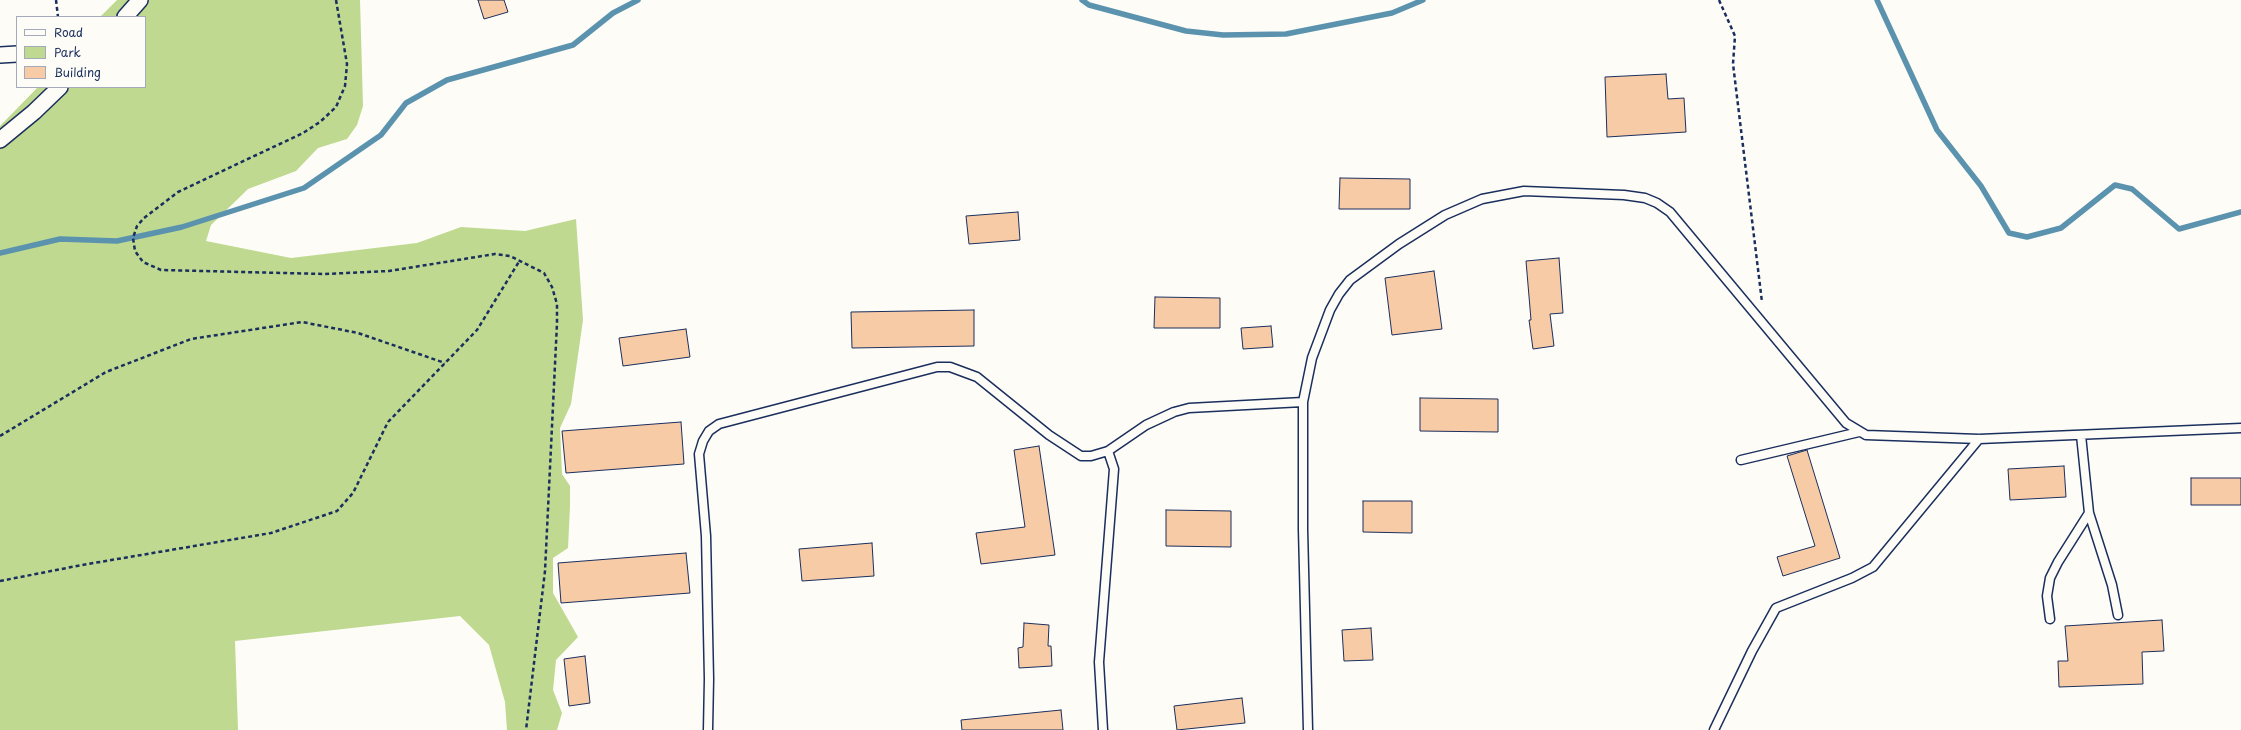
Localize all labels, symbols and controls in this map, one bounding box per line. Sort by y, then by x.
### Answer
legend [16,16,146,88]
text: Road [54,23,83,41]
text: Park [54,43,81,61]
text: Building [54,63,101,81]

